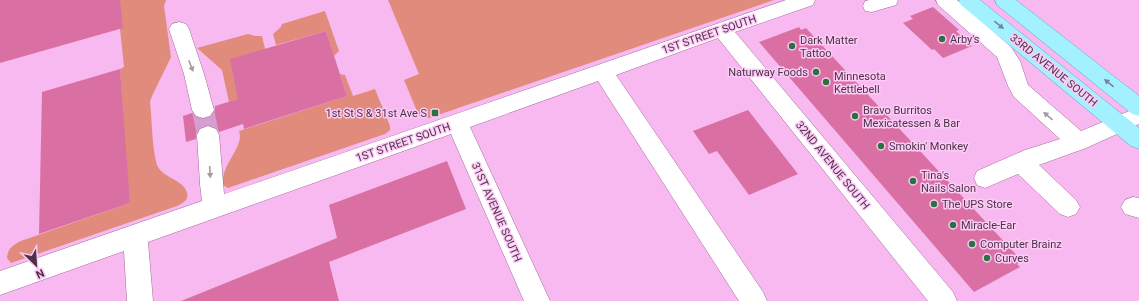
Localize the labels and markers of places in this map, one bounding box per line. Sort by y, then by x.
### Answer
place label: Arby's [950,33,980,46]
place label: Dark Matter Tattoo [800,34,858,60]
marker: Arby's [937,34,947,44]
marker: Dark Matter Tattoo [787,41,797,51]
place label: Naturway Foods [728,66,808,79]
marker: Naturway Foods [811,67,821,77]
place label: Minnesota Kettlebell [834,70,886,96]
marker: Minnesota Kettlebell [821,77,831,87]
place label: Bravo Burritos Mexicatessen & Bar [863,104,960,130]
place label: 1st St S & 31st Ave S [325,107,427,120]
marker: 1st St S & 31st Ave S [430,108,440,118]
marker: Bravo Burritos Mexicatessen & Bar [850,111,860,121]
place label: Smokin' Monkey [889,140,969,153]
marker: Smokin' Monkey [876,141,886,151]
place label: Tina's Nails Salon [921,169,976,195]
marker: Tina's Nails Salon [908,176,918,186]
place label: The UPS Store [942,198,1012,211]
marker: The UPS Store [929,199,939,209]
place label: Miracle-Ear [961,219,1016,232]
marker: Miracle-Ear [948,220,958,230]
place label: Computer Brainz [980,238,1062,251]
marker: Computer Brainz [967,239,977,249]
place label: Curves [995,252,1029,265]
marker: Curves [982,253,992,263]

